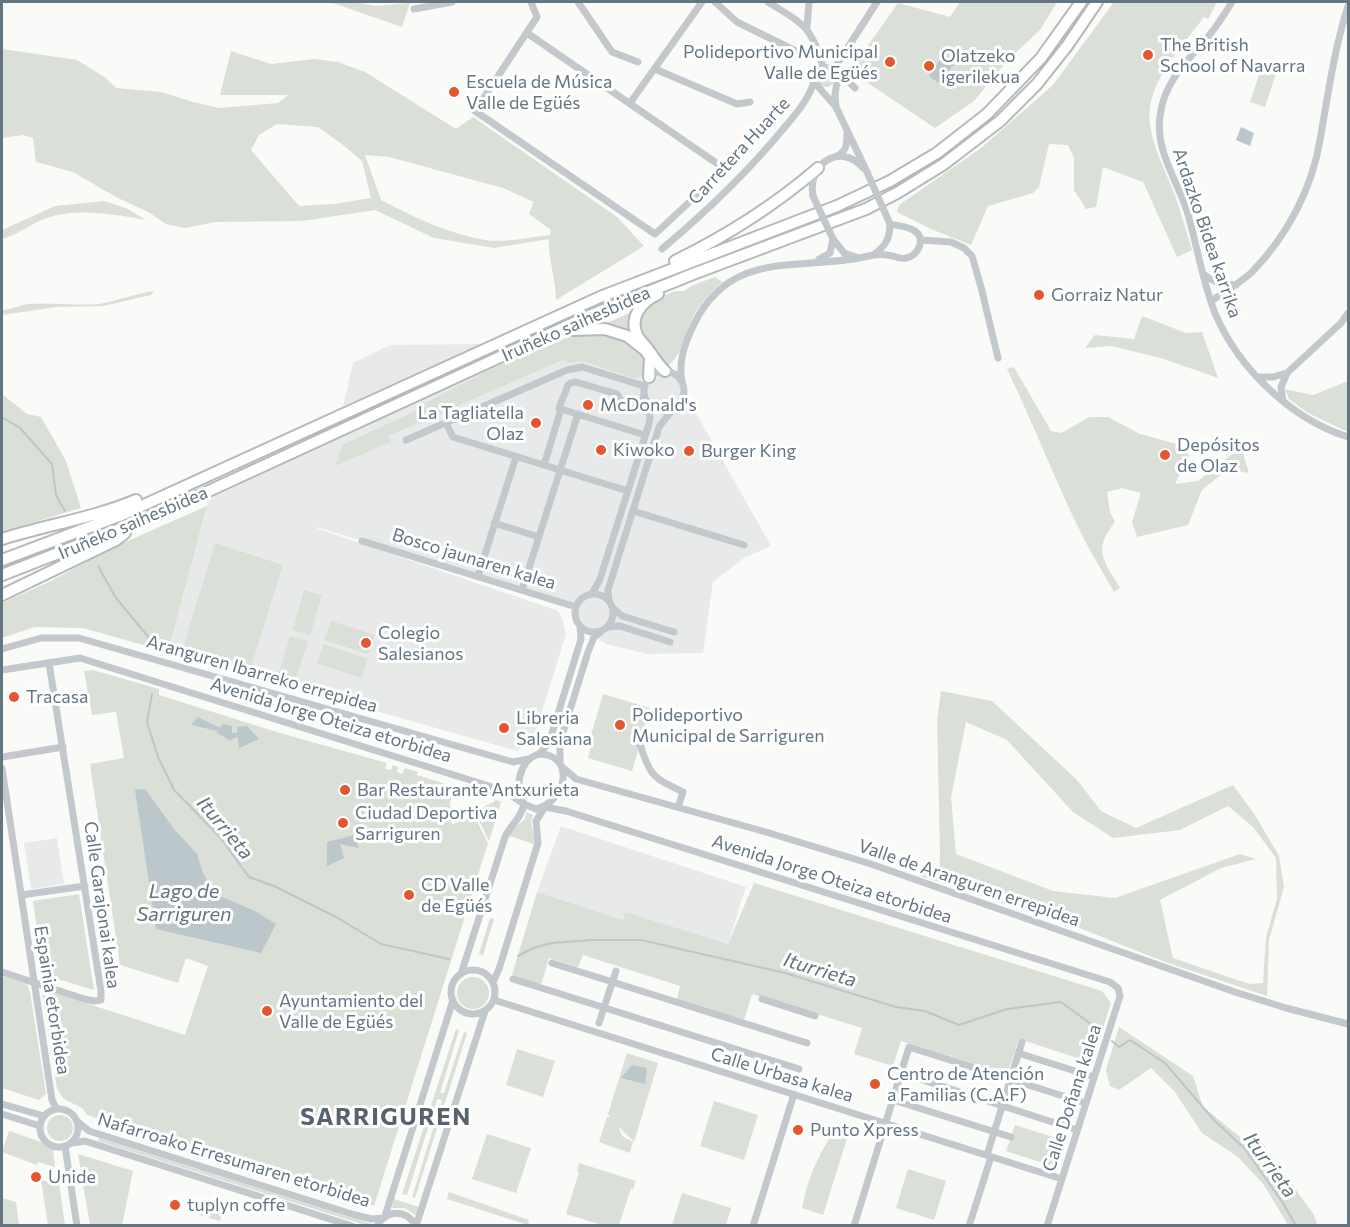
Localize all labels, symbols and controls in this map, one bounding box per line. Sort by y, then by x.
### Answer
place label: The British School of Navarra [1160,34,1305,76]
place label: Polideportivo Municipal Valle de Egüés [683,41,878,84]
place label: Olatzeko igerilekua [941,45,1020,88]
marker: The British School of Navarra [1141,48,1155,62]
marker: Polideportivo Municipal Valle de Egüés [883,55,897,69]
marker: Olatzeko igerilekua [922,59,936,73]
place label: Escuela de Música Valle de Egüés [466,71,612,113]
marker: Escuela de Música Valle de Egüés [447,85,461,99]
street label: Carretera Huarte [684,93,794,209]
street label: Ardazko Bidea karrika [1168,145,1246,321]
street label: Iruñeko saihesbidea [498,282,654,366]
place label: Gorraiz Natur [1051,284,1163,306]
marker: Gorraiz Natur [1032,288,1046,302]
place label: McDonald's [600,394,697,416]
marker: McDonald's [581,398,595,412]
place label: La Tagliatella Olaz [418,402,524,444]
marker: La Tagliatella Olaz [529,416,543,430]
place label: Depósitos de Olaz [1177,434,1260,476]
place label: Kiwoko [613,439,675,461]
place label: Burger King [701,440,796,462]
marker: Kiwoko [594,443,608,457]
marker: Burger King [682,444,696,458]
marker: Depósitos de Olaz [1158,448,1172,462]
street label: Iruñeko saihesbidea [55,482,211,564]
street label: Bosco jaunaren kalea [390,524,558,594]
place label: Colegio Salesianos [378,622,463,664]
street label: Aranguren Ibarreko errepidea [144,631,380,717]
marker: Colegio Salesianos [359,636,373,650]
street label: Avenida Jorge Oteiza etorbidea [208,673,454,767]
place label: Tracasa [26,686,88,708]
marker: Tracasa [7,690,21,704]
place label: Polideportivo Municipal de Sarriguren [632,704,825,746]
place label: Libreria Salesiana [516,707,592,750]
marker: Polideportivo Municipal de Sarriguren [613,718,627,732]
marker: Libreria Salesiana [497,721,511,735]
place label: Bar Restaurante Antxurieta [357,779,579,801]
marker: Bar Restaurante Antxurieta [338,783,352,797]
water label: Iturrieta [192,792,258,864]
place label: Ciudad Deportiva Sarriguren [355,802,497,844]
marker: Ciudad Deportiva Sarriguren [336,816,350,830]
street label: Calle Garajonai kalea [80,820,124,990]
street label: Avenida Jorge Oteiza etorbidea [709,830,955,928]
street label: Valle de Aranguren errepidea [855,835,1083,931]
place label: CD Valle de Egüés [421,874,493,916]
water label: Lago de Sarriguren [137,879,231,926]
marker: CD Valle de Egüés [402,888,416,902]
street label: Espainia etorbidea [30,924,74,1076]
water label: Iturrieta [781,948,859,992]
place label: Ayuntamiento del Valle de Egüés [279,990,423,1032]
marker: Ayuntamiento del Valle de Egüés [260,1004,274,1018]
street label: Calle Doñana kalea [1038,1022,1106,1174]
street label: Calle Urbasa kalea [708,1043,856,1107]
place label: Centro de Atención a Familias (C.A.F) [887,1063,1044,1106]
marker: Centro de Atención a Familias (C.A.F) [868,1077,882,1091]
district label: SARRIGUREN [300,1103,472,1131]
street label: Nafarroako Erresumaren etorbidea [95,1108,373,1212]
place label: Punto Xpress [810,1119,919,1141]
marker: Punto Xpress [791,1123,805,1137]
water label: Iturrieta [1238,1128,1302,1202]
place label: Unide [48,1166,96,1188]
marker: Unide [29,1170,43,1184]
place label: tuplyn coffe [187,1194,285,1216]
marker: tuplyn coffe [168,1198,182,1212]

